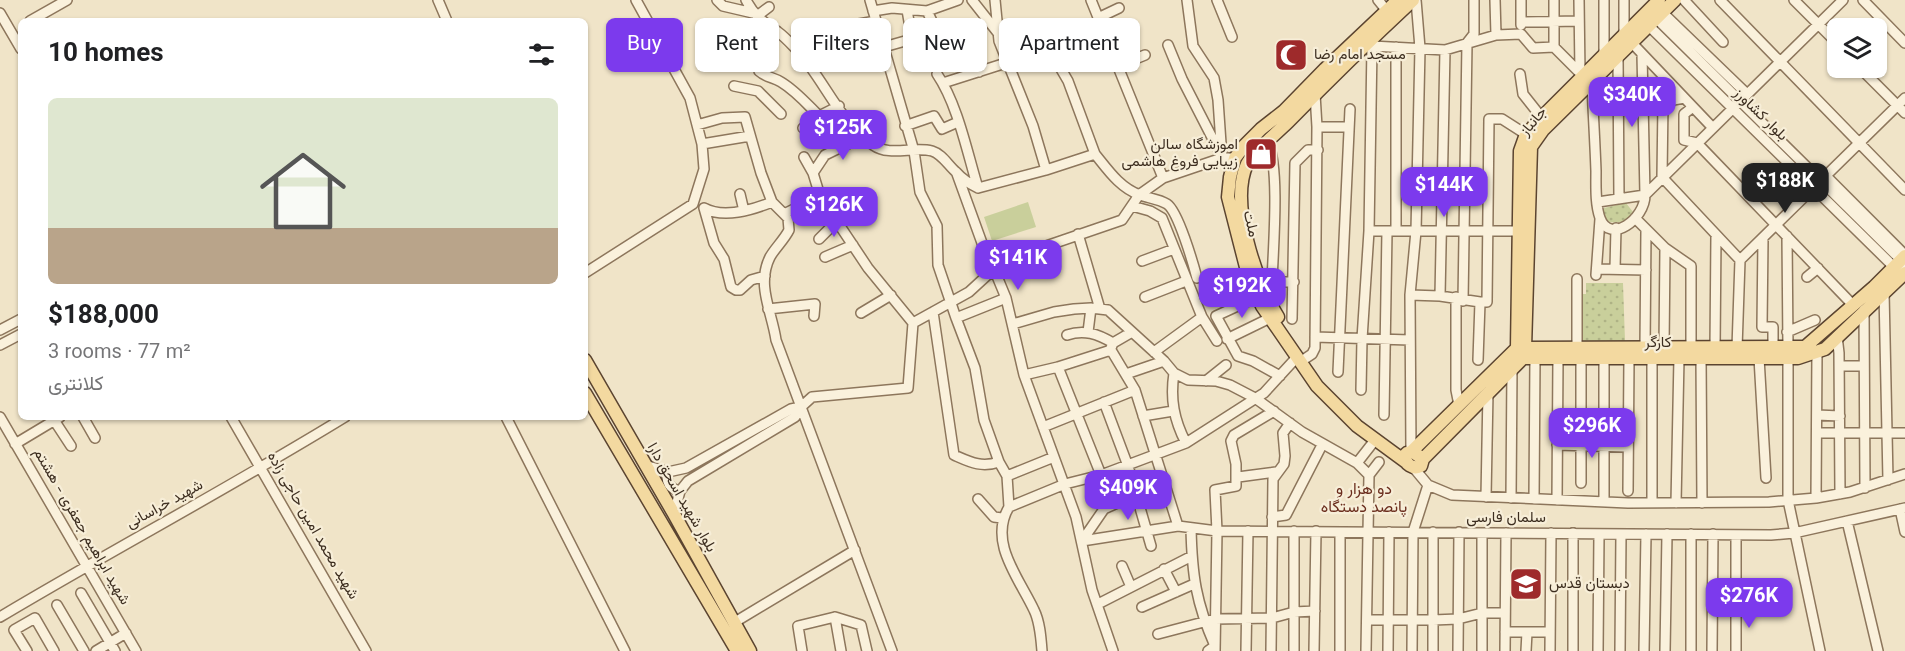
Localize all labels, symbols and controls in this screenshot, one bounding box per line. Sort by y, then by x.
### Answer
chip: Buy [606,18,683,72]
chip: Rent [695,18,779,72]
chip: Filters [791,18,891,72]
chip: New [903,18,987,72]
chip: Apartment [999,18,1140,72]
map controls [1827,18,1887,78]
button: layers [1827,18,1887,78]
text: 10 homes [48,34,164,75]
mosque icon: مسجد امام رضا [1273,37,1309,73]
icon: filters [525,38,558,71]
place label: مسجد امام رضا [1314,44,1406,67]
pin: $340K [1590,77,1674,128]
text: $340K [1603,80,1661,112]
street label: بلوار کشاورز [1727,82,1793,147]
street label: جانباز [1514,102,1553,143]
pin: $125K [801,110,885,161]
text: $125K [814,113,872,145]
place label: اموزشگاه سالن زیبایی فروغ هاشمی [1121,134,1238,174]
shop icon: اموزشگاه سالن زیبایی فروغ هاشمی [1243,136,1279,172]
icon: home [249,137,357,245]
pin: $188K [1743,163,1827,214]
text: $188K [1756,166,1814,198]
pin: $144K [1402,167,1486,218]
text: $144K [1415,170,1473,202]
pin: $126K [792,187,876,238]
text: $126K [805,190,863,222]
street label: ملت [1236,208,1264,240]
pin: $141K [976,240,1060,291]
text: $141K [989,243,1047,275]
pin: $192K [1200,268,1284,319]
text: $192K [1213,271,1271,303]
text: $188,000 [48,296,159,337]
street label: کارگر [1644,332,1672,355]
text: 3 rooms · 77 m² [48,337,191,369]
text: کلانتری [48,369,104,401]
pin: $296K [1550,408,1634,459]
text: $296K [1563,411,1621,443]
street label: بلوار شهید اسحق دارا [640,439,722,557]
street label: شهید ابراهیم جعفری - هشتم [27,444,135,610]
street label: شهید محمد امین حاجی زاده [260,448,364,604]
pin: $409K [1086,470,1170,521]
text: $409K [1099,473,1157,505]
street label: شهید خراسانی [122,474,208,536]
district label: دو هزار و پانصد دستگاه [1321,478,1407,521]
street label: سلمان فارسی [1466,507,1546,530]
school or university icon: دبستان قدس [1508,566,1544,602]
place label: دبستان قدس [1549,573,1630,596]
pin: $276K [1707,578,1791,629]
text: $276K [1720,581,1778,613]

